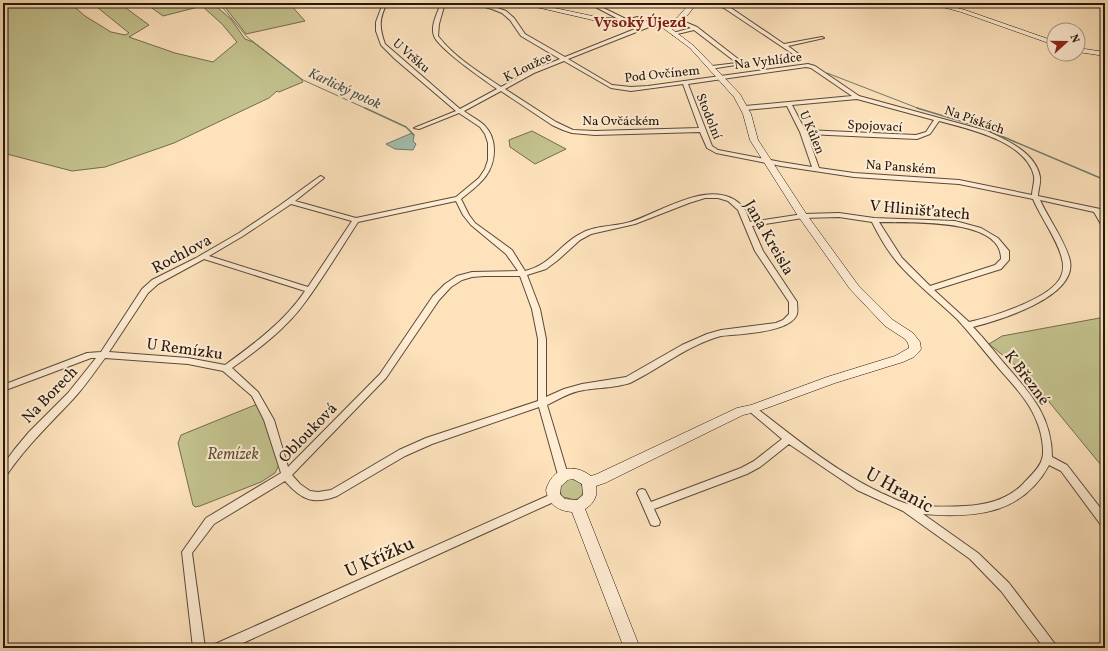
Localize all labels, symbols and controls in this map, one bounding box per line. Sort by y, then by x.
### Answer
district label: Vysoký Újezd [594,13,686,34]
north arrow [1046,22,1086,62]
text: N [1066,33,1082,45]
street label: U Vršku [388,35,433,78]
street label: K Loužce [501,48,555,87]
street label: Na Vyhlídce [733,49,803,75]
street label: Pod Ovčínem [624,62,701,88]
water label: Karlický potok [305,64,384,115]
street label: Stodolní [691,91,726,143]
street label: Na Pískách [942,102,1007,140]
street label: U Kůlen [794,108,828,157]
street label: Na Ovčáckém [582,113,660,131]
street label: Spojovací [847,117,903,137]
street label: Na Panském [865,157,937,179]
street label: Jana Kreisla [738,196,799,280]
street label: V Hlinišťatech [869,196,971,226]
street label: Rochlova [148,230,216,280]
street label: U Remízku [145,334,224,366]
street label: K Březné [999,346,1054,410]
street label: Na Borech [17,362,83,429]
street label: Oblouková [274,398,343,468]
park label: Remízek [207,444,259,466]
street label: U Hranic [860,461,938,520]
street label: U Křížku [341,531,419,585]

